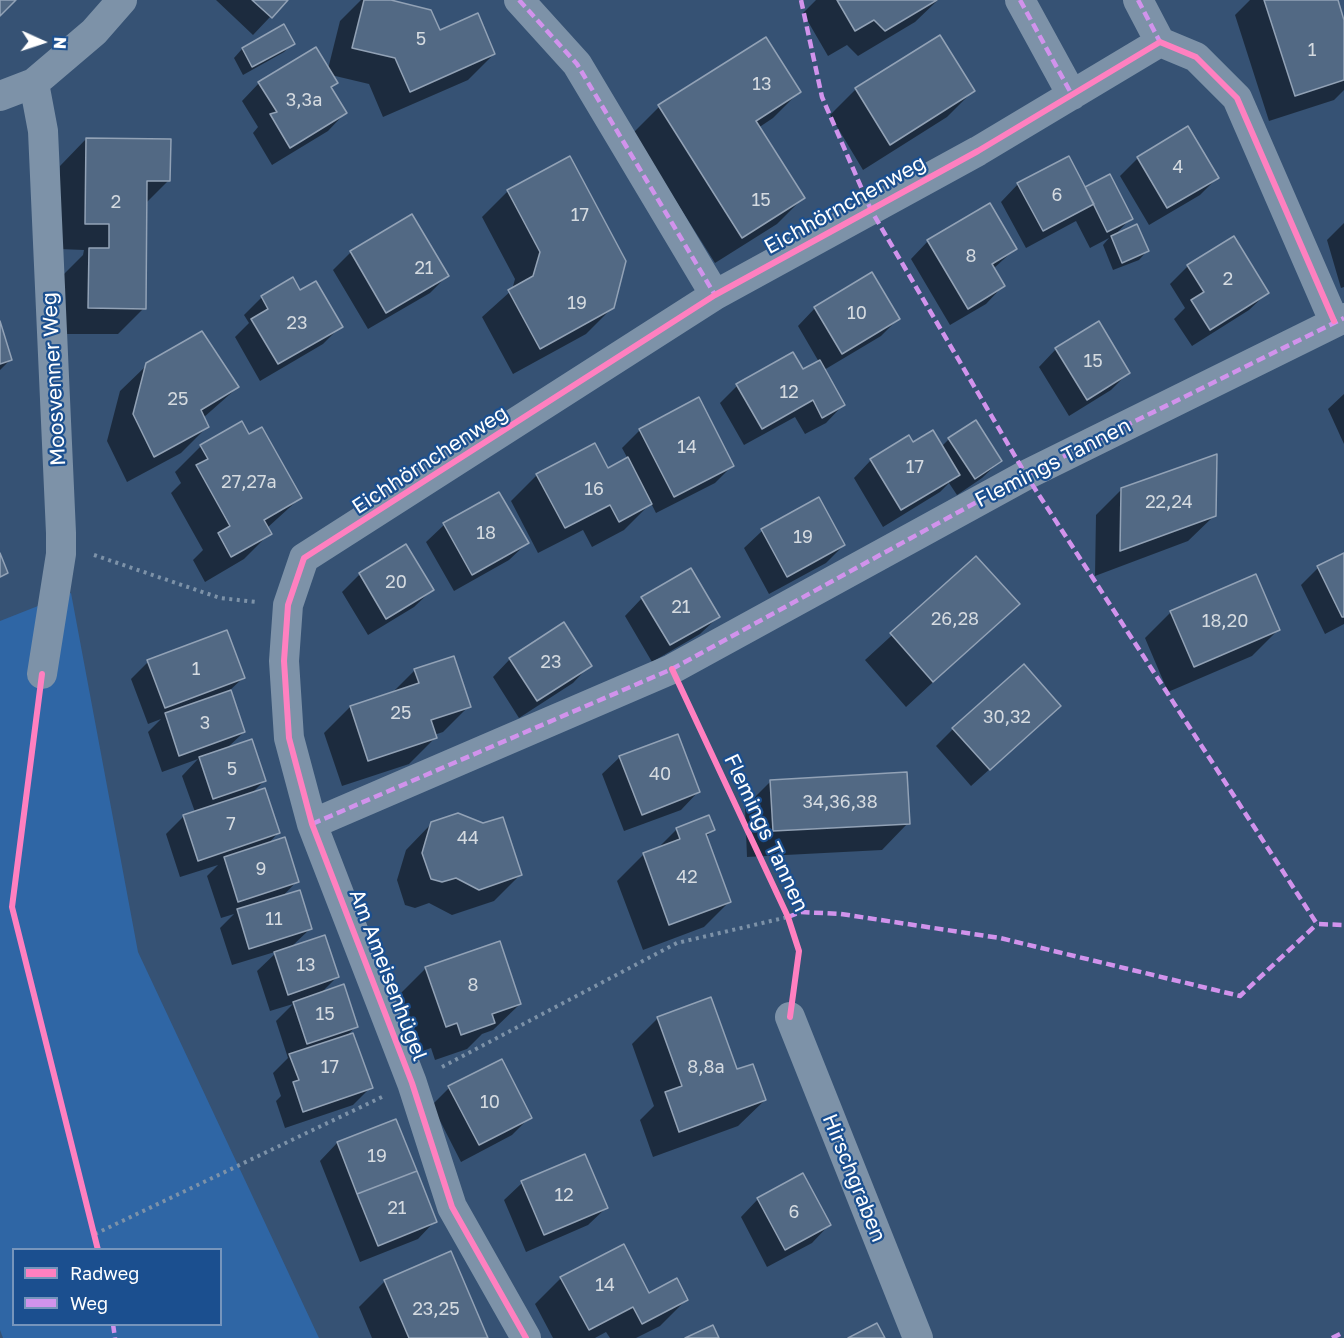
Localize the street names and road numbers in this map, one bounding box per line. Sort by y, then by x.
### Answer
street label: Eichhörnchenweg [760,150,930,260]
street label: Moosvenner Weg [37,292,71,466]
street label: Eichhörnchenweg [347,400,513,520]
street label: Flemings Tannen [971,413,1135,513]
street label: Flemings Tannen [718,750,814,916]
street label: Am Ameisenhügel [344,886,432,1064]
street label: Hirschgraben [817,1110,891,1246]

